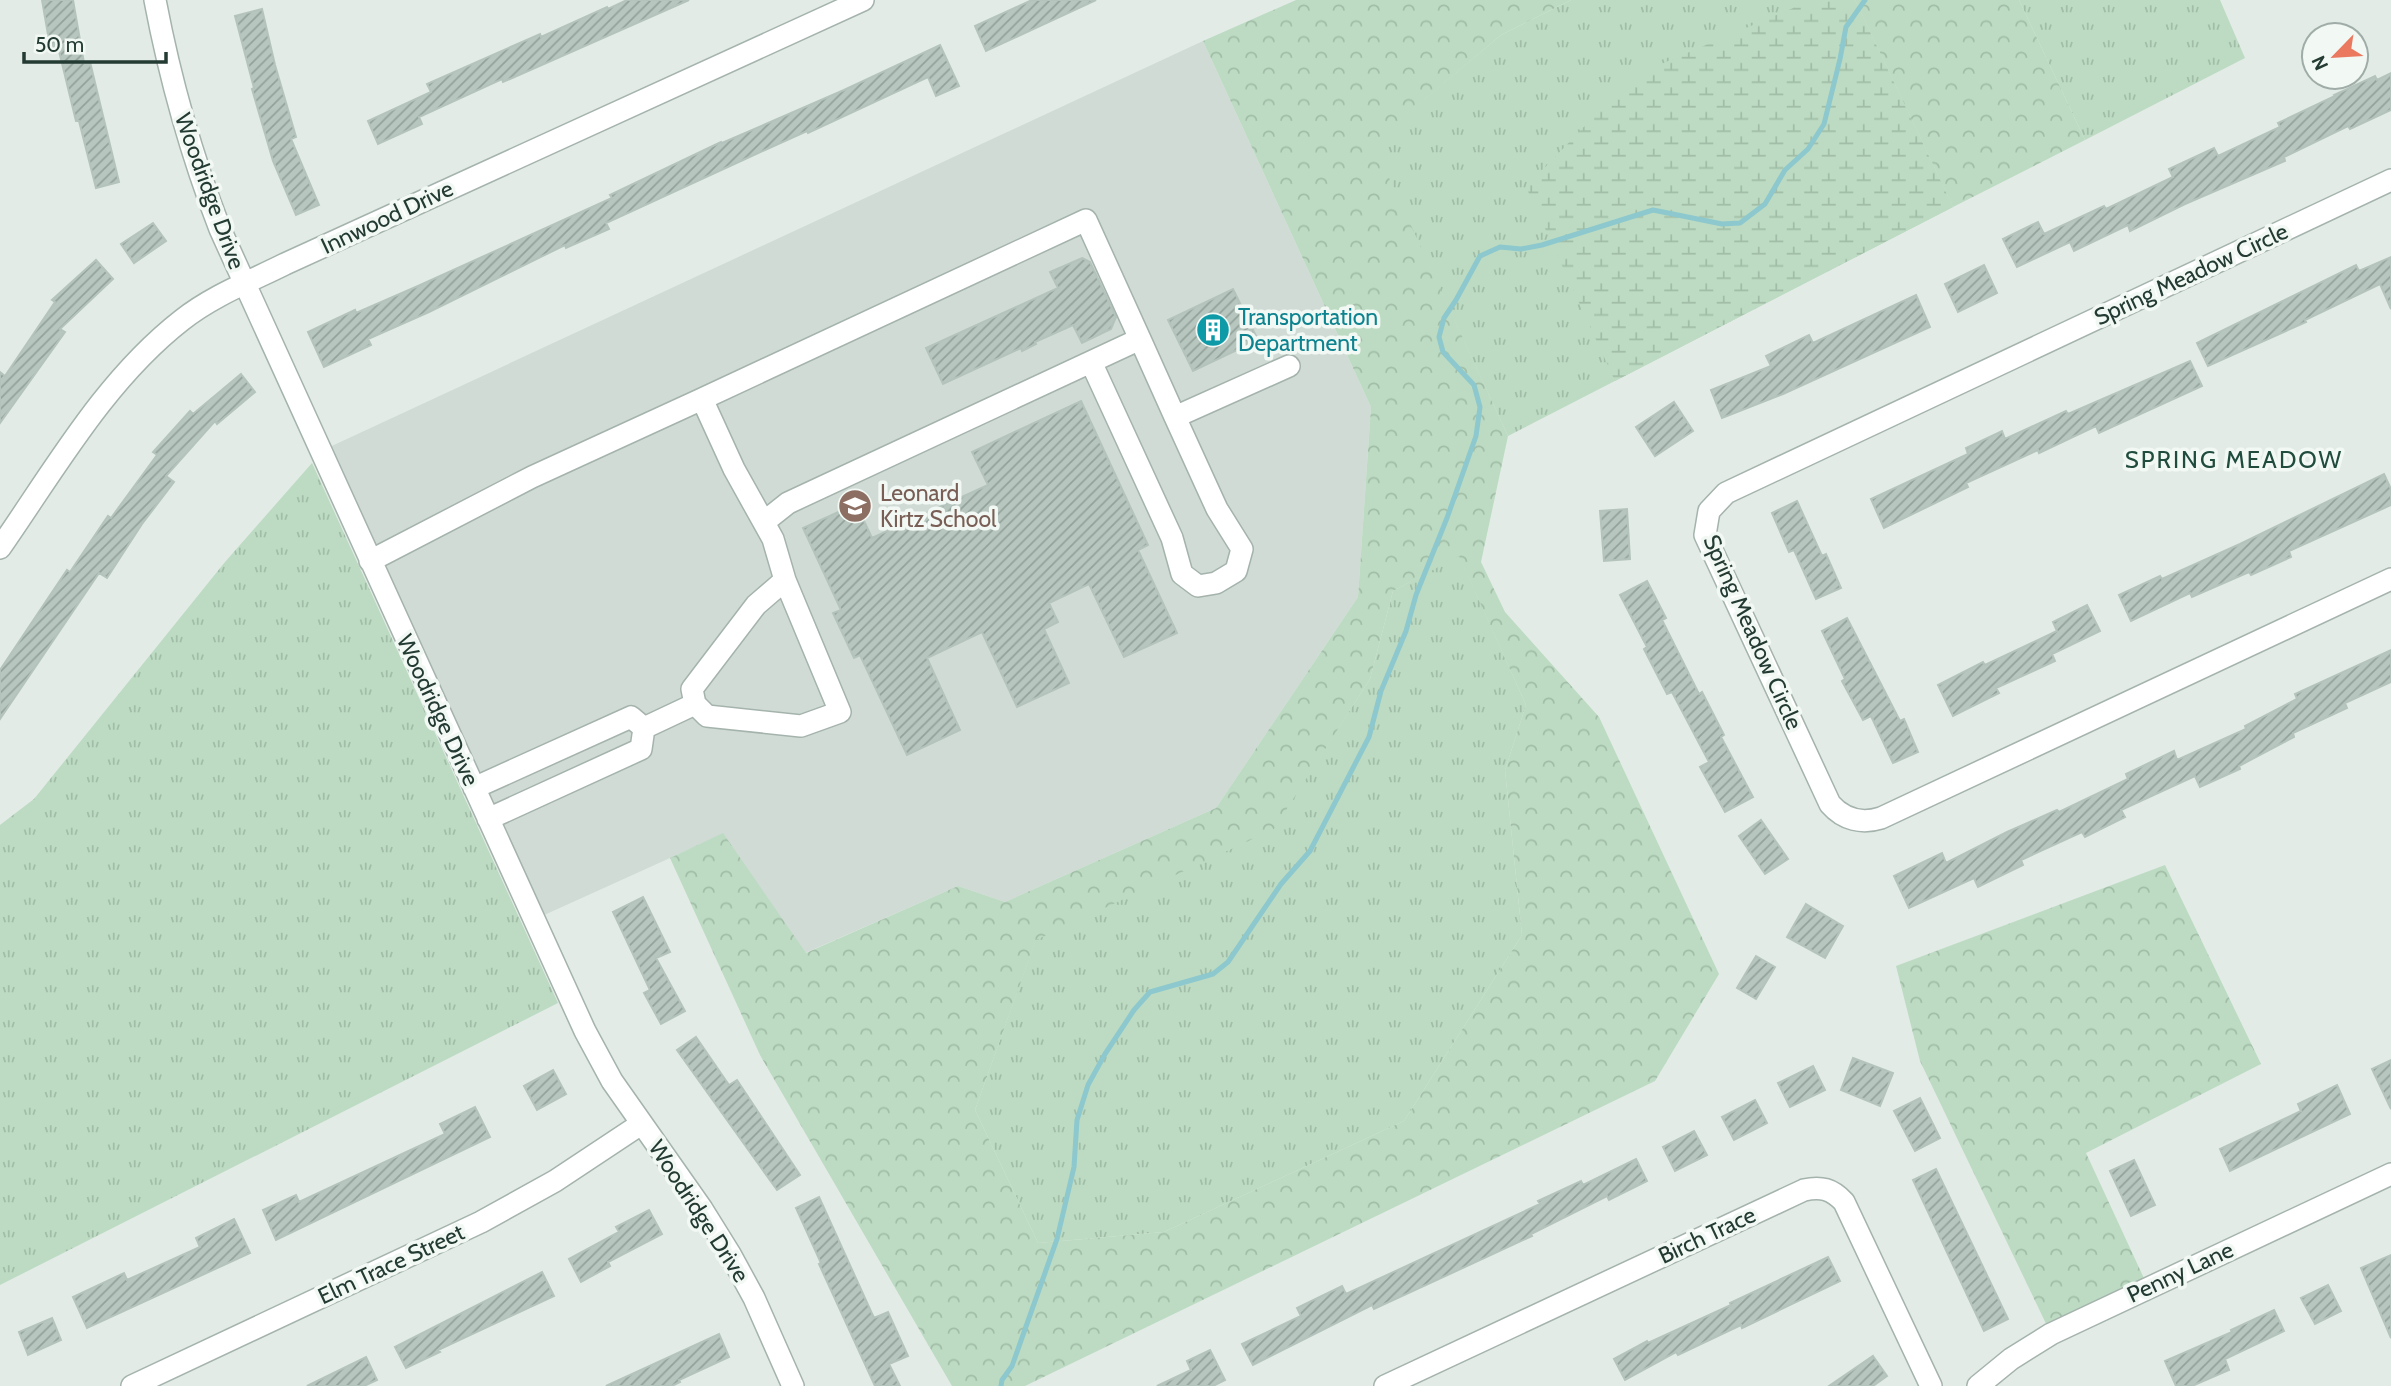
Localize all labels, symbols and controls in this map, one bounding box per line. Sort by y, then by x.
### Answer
scale bar [24,21,166,65]
north arrow [2300,21,2370,91]
text: 50 m [35,32,84,57]
text: N [2307,52,2333,74]
street label: Woodridge Drive [169,109,251,273]
street label: Innwood Drive [316,174,458,260]
street label: Spring Meadow Circle [2090,217,2292,331]
place label: Transportation Department [1238,303,1378,357]
building icon: Transportation Department [1194,311,1232,349]
district label: SPRING MEADOW [2125,445,2343,474]
place label: Leonard Kirtz School [880,479,997,533]
school or university icon: Leonard Kirtz School [836,487,874,525]
street label: Spring Meadow Circle [1697,530,1809,734]
street label: Woodridge Drive [391,630,485,790]
street label: Woodridge Drive [643,1135,755,1288]
street label: Birch Trace [1654,1200,1760,1270]
street label: Elm Trace Street [313,1218,469,1310]
street label: Penny Lane [2122,1235,2238,1309]

